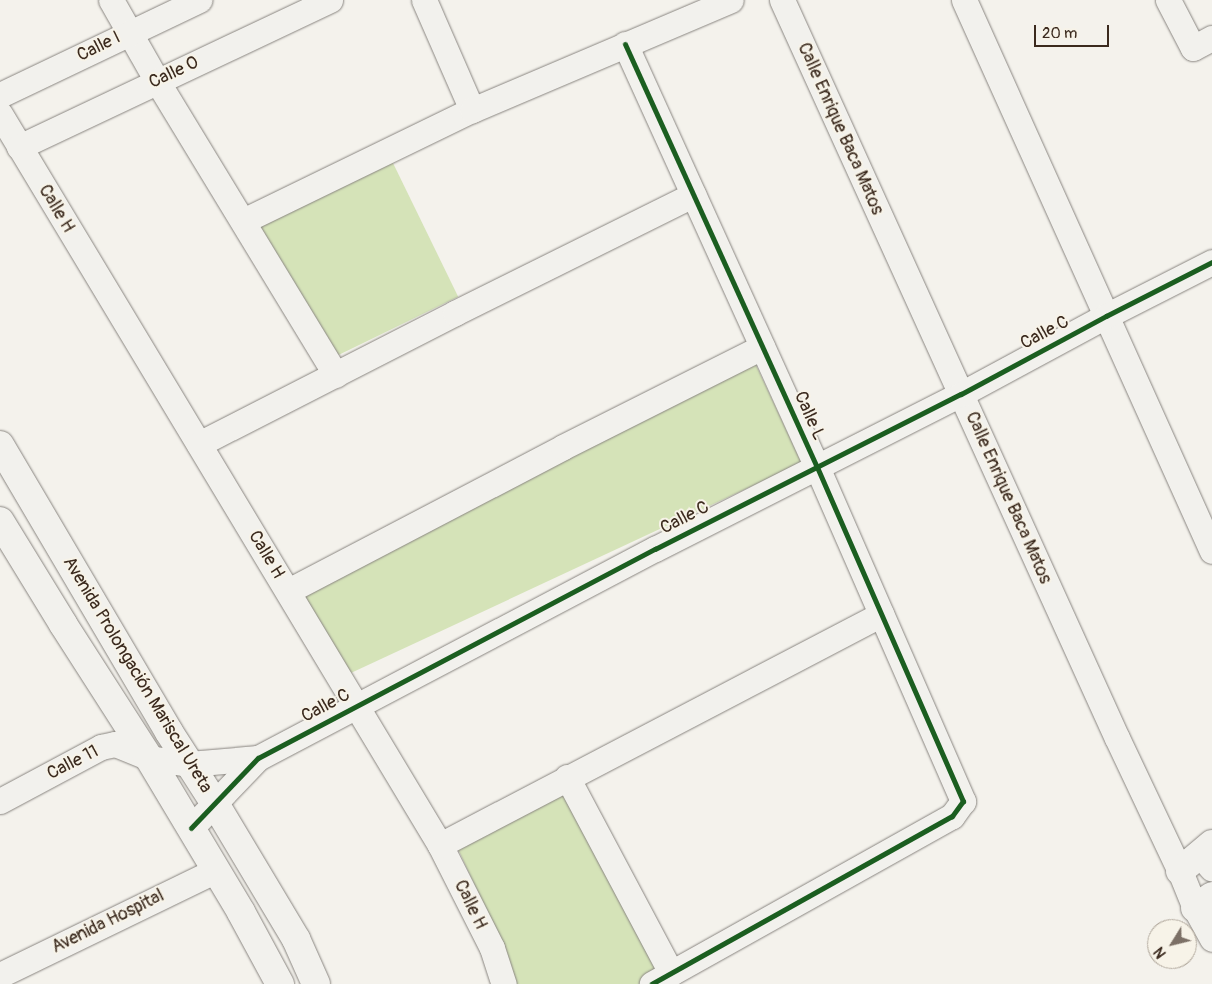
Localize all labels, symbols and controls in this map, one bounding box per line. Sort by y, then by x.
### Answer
scale bar [1037,15,1112,47]
text: 20 m [1042,24,1077,43]
street label: Calle I [74,27,124,67]
street label: Calle Enrique Baca Matos [792,40,888,218]
street label: Calle O [146,52,202,94]
street label: Calle H [33,181,79,237]
street label: Calle C [1017,311,1073,355]
street label: Calle L [789,388,829,444]
street label: Calle Enrique Baca Matos [960,409,1056,587]
street label: Calle C [657,497,713,539]
street label: Calle H [243,527,289,583]
street label: Avenida Prolongación Mariscal Ureta [58,553,216,797]
street label: Calle C [298,684,354,728]
street label: Calle 11 [44,741,102,785]
street label: Calle H [449,877,491,933]
street label: Avenida Hospital [48,885,168,959]
north arrow [1147,919,1197,969]
text: N [1151,944,1170,961]

